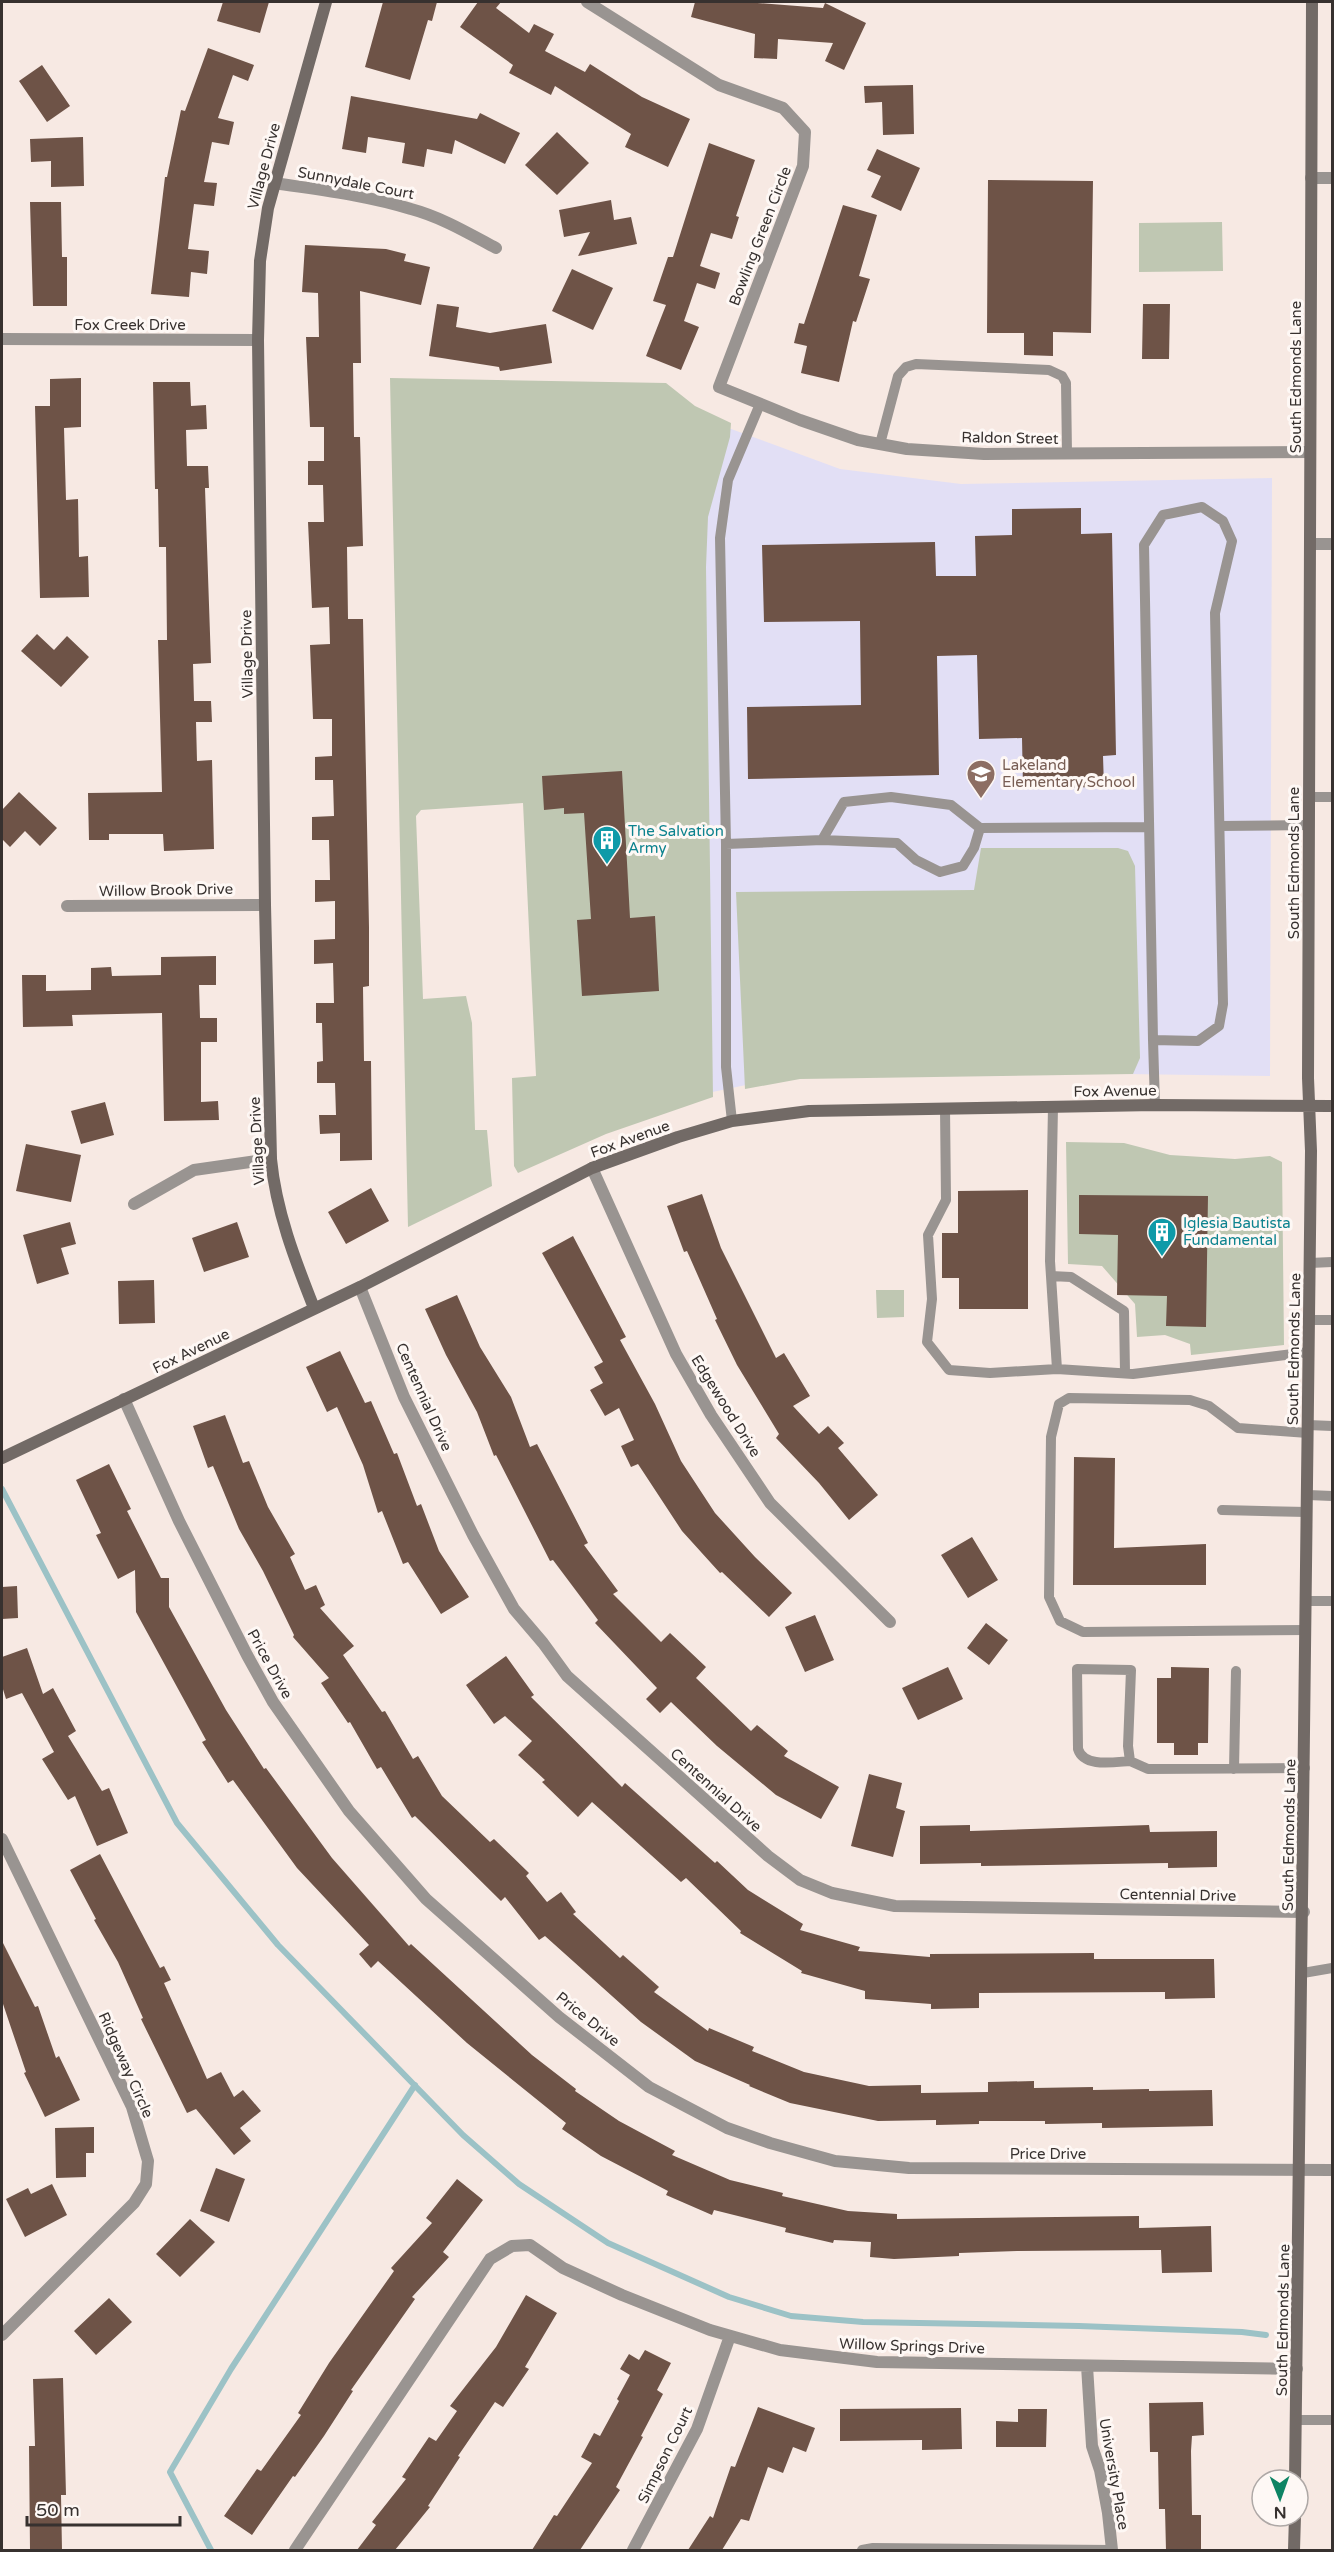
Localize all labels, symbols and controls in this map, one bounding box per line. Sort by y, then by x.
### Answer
street label: Village Drive [244,121,284,211]
street label: Sunnydale Court [296,163,416,203]
street label: Bowling Green Circle [725,164,795,308]
street label: South Edmonds Lane [1287,301,1305,453]
street label: Fox Creek Drive [74,316,186,334]
street label: Raldon Street [961,428,1059,448]
street label: Village Drive [237,609,257,699]
place label: Lakeland Elementary School [1002,756,1135,791]
school or university icon: Lakeland Elementary School [965,758,997,800]
street label: South Edmonds Lane [1285,787,1303,939]
place label: The Salvation Army [628,822,724,857]
building icon: The Salvation Army [591,824,623,866]
street label: Willow Brook Drive [99,880,233,900]
street label: Fox Avenue [1073,1081,1157,1101]
street label: Village Drive [246,1096,268,1186]
street label: Fox Avenue [588,1116,672,1162]
place label: Iglesia Bautista Fundamental [1183,1214,1291,1249]
building icon: Iglesia Bautista Fundamental [1146,1216,1178,1258]
street label: South Edmonds Lane [1284,1273,1304,1425]
street label: Fox Avenue [150,1325,232,1377]
street label: Centennial Drive [392,1340,456,1454]
street label: Edgewood Drive [687,1352,765,1460]
street label: Price Drive [244,1626,296,1702]
street label: Centennial Drive [667,1744,765,1836]
street label: South Edmonds Lane [1279,1759,1299,1911]
street label: Centennial Drive [1119,1885,1237,1905]
street label: Price Drive [553,1988,623,2050]
street label: Ridgeway Circle [95,2009,157,2121]
street label: Price Drive [1010,2145,1086,2163]
street label: South Edmonds Lane [1273,2244,1293,2396]
street label: Willow Springs Drive [839,2334,985,2358]
street label: Simpson Court [634,2403,696,2506]
street label: University Place [1095,2417,1133,2531]
north arrow [1250,2468,1310,2528]
scale bar [27,2489,180,2527]
text: 50 m [36,2499,80,2521]
text: N [1274,2502,1287,2522]

